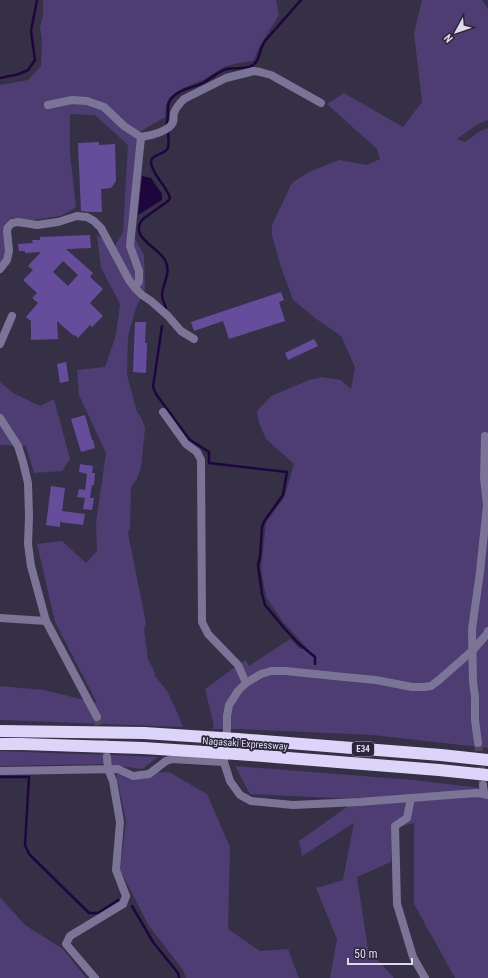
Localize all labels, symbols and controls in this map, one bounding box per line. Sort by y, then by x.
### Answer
north arrow [436,12,476,52]
text: N [441,31,456,45]
street label: Nagasaki Expressway [202,735,288,752]
road number: E34 [352,742,374,756]
scale bar [348,940,412,966]
text: 50 m [354,947,378,961]

